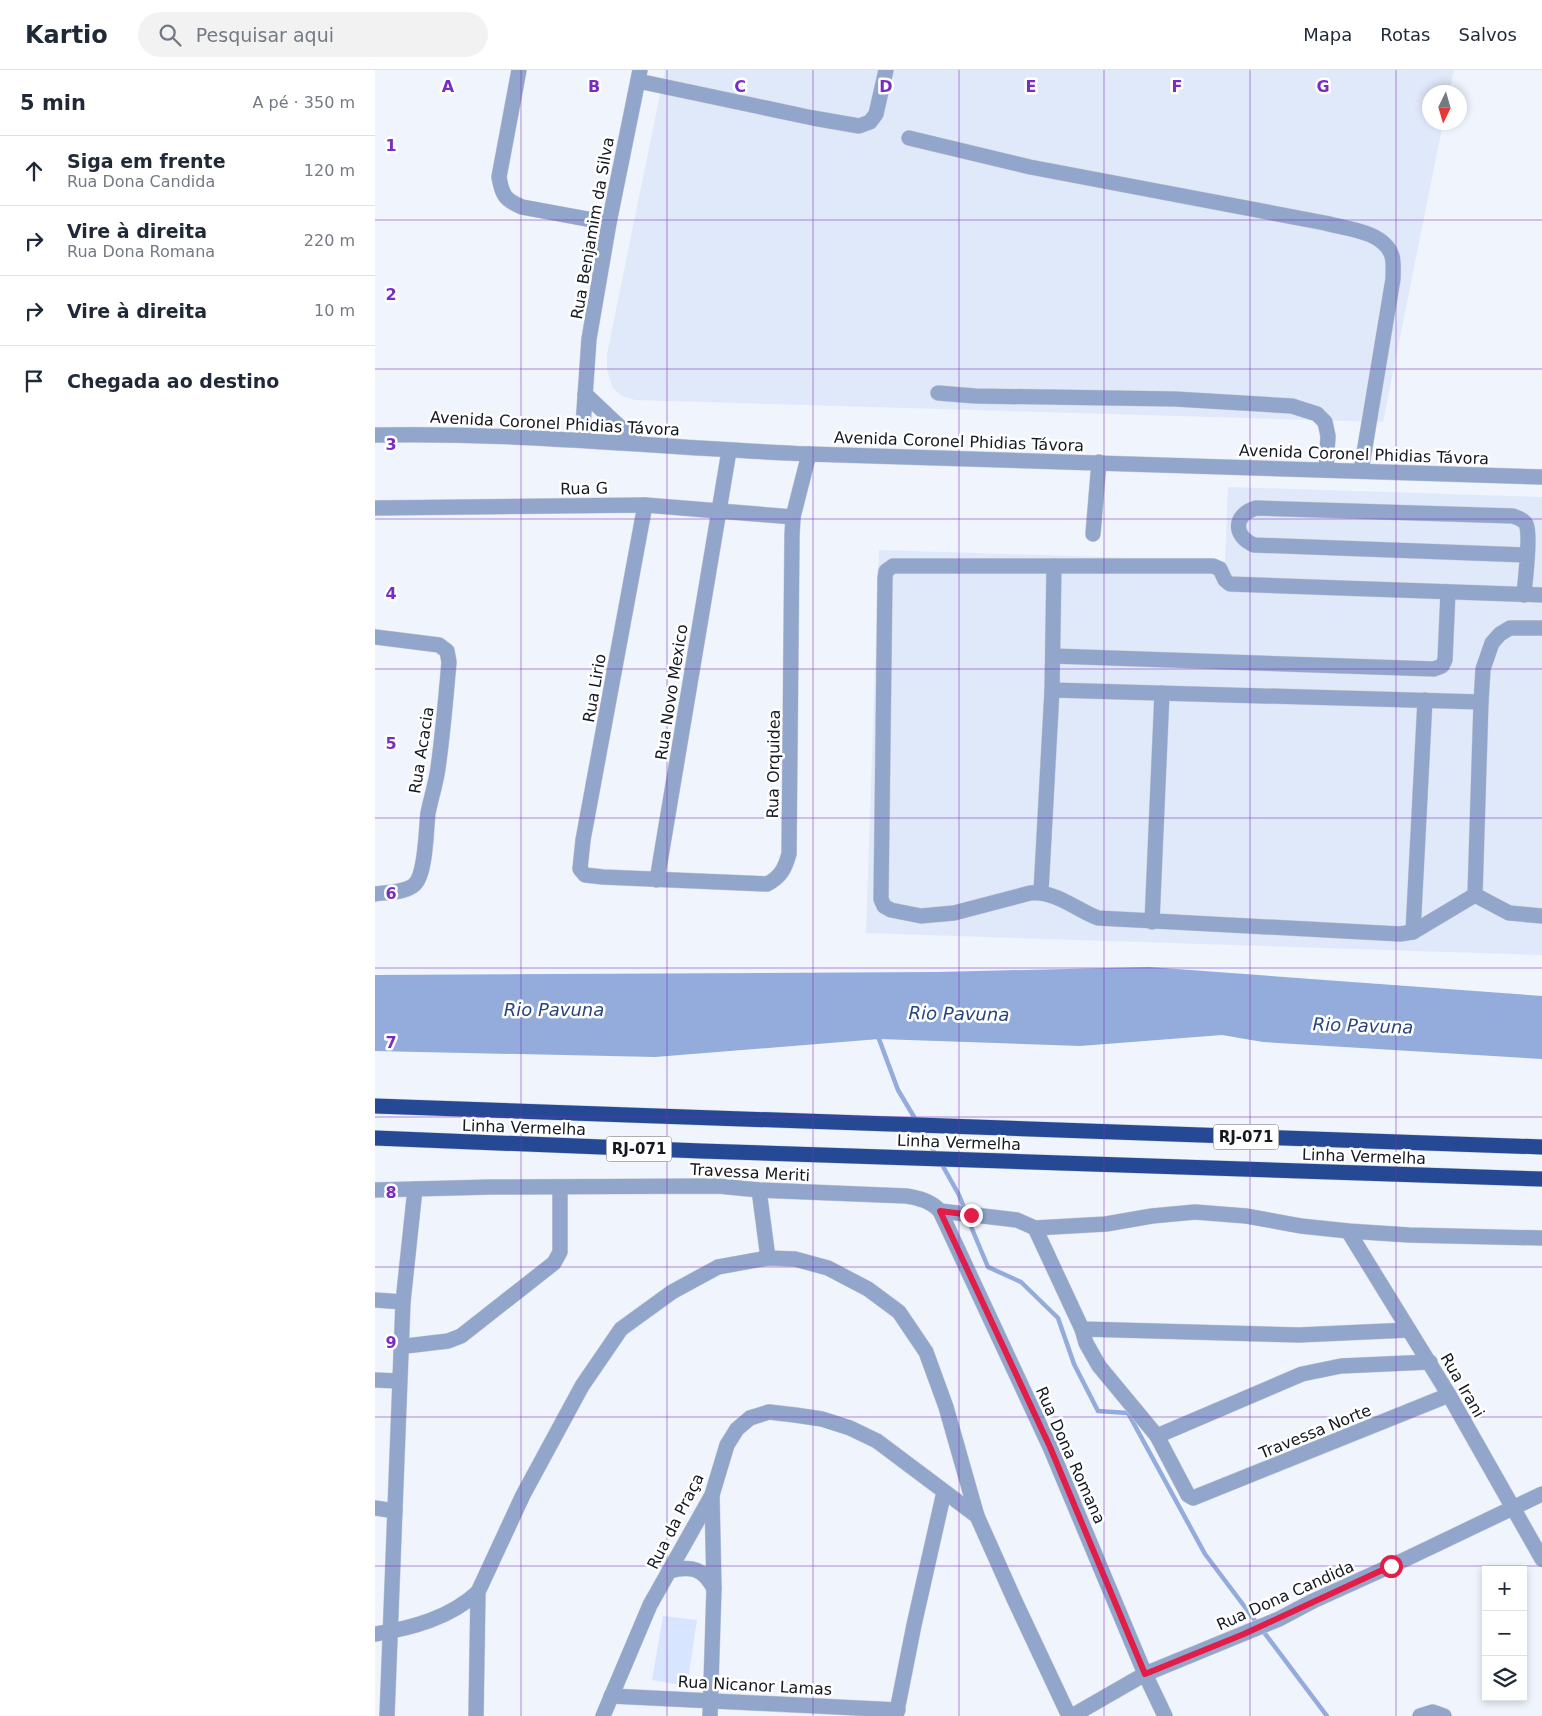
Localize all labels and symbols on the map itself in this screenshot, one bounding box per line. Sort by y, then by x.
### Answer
text: A [442,77,455,96]
text: B [588,77,600,96]
text: C [734,77,746,96]
text: D [879,77,893,96]
text: E [1026,77,1036,96]
text: F [1172,77,1182,96]
text: G [1316,77,1330,96]
north arrow [1422,85,1467,130]
street label: Rua Benjamim da Silva [567,135,618,321]
text: 1 [385,136,397,155]
text: 2 [385,285,397,304]
street label: Avenida Coronel Phidias Távora [430,407,680,440]
street label: Avenida Coronel Phidias Távora [834,428,1084,455]
text: 3 [385,435,397,454]
street label: Avenida Coronel Phidias Távora [1239,441,1489,468]
street label: Rua G [560,479,608,498]
text: 4 [385,584,397,603]
street label: Rua Novo Mexico [651,623,692,761]
street label: Rua Lirio [579,652,610,724]
street label: Rua Acacia [405,705,438,795]
street label: Rua Orquidea [763,709,784,819]
text: 5 [385,734,397,753]
text: 6 [385,884,397,903]
water label: Rio Pavuna [504,999,604,1020]
water label: Rio Pavuna [909,1002,1010,1025]
water label: Rio Pavuna [1312,1013,1414,1038]
text: 7 [385,1033,397,1052]
street label: Linha Vermelha [462,1116,586,1139]
road number: RJ-071 [1213,1124,1279,1150]
street label: Linha Vermelha [897,1131,1021,1154]
road number: RJ-071 [607,1136,671,1162]
street label: Linha Vermelha [1302,1145,1426,1168]
street label: Travessa Meriti [689,1160,810,1185]
text: 8 [385,1183,397,1202]
route end [960,1204,983,1227]
text: 9 [385,1333,397,1352]
street label: Rua Irani [1437,1350,1489,1421]
street label: Rua Dona Romana [1032,1384,1109,1527]
street label: Travessa Norte [1255,1400,1374,1463]
street label: Rua da Praça [643,1470,708,1572]
route start [1380,1555,1403,1578]
street label: Rua Dona Candida [1214,1557,1357,1634]
street label: Rua Nicanor Lamas [677,1672,833,1699]

